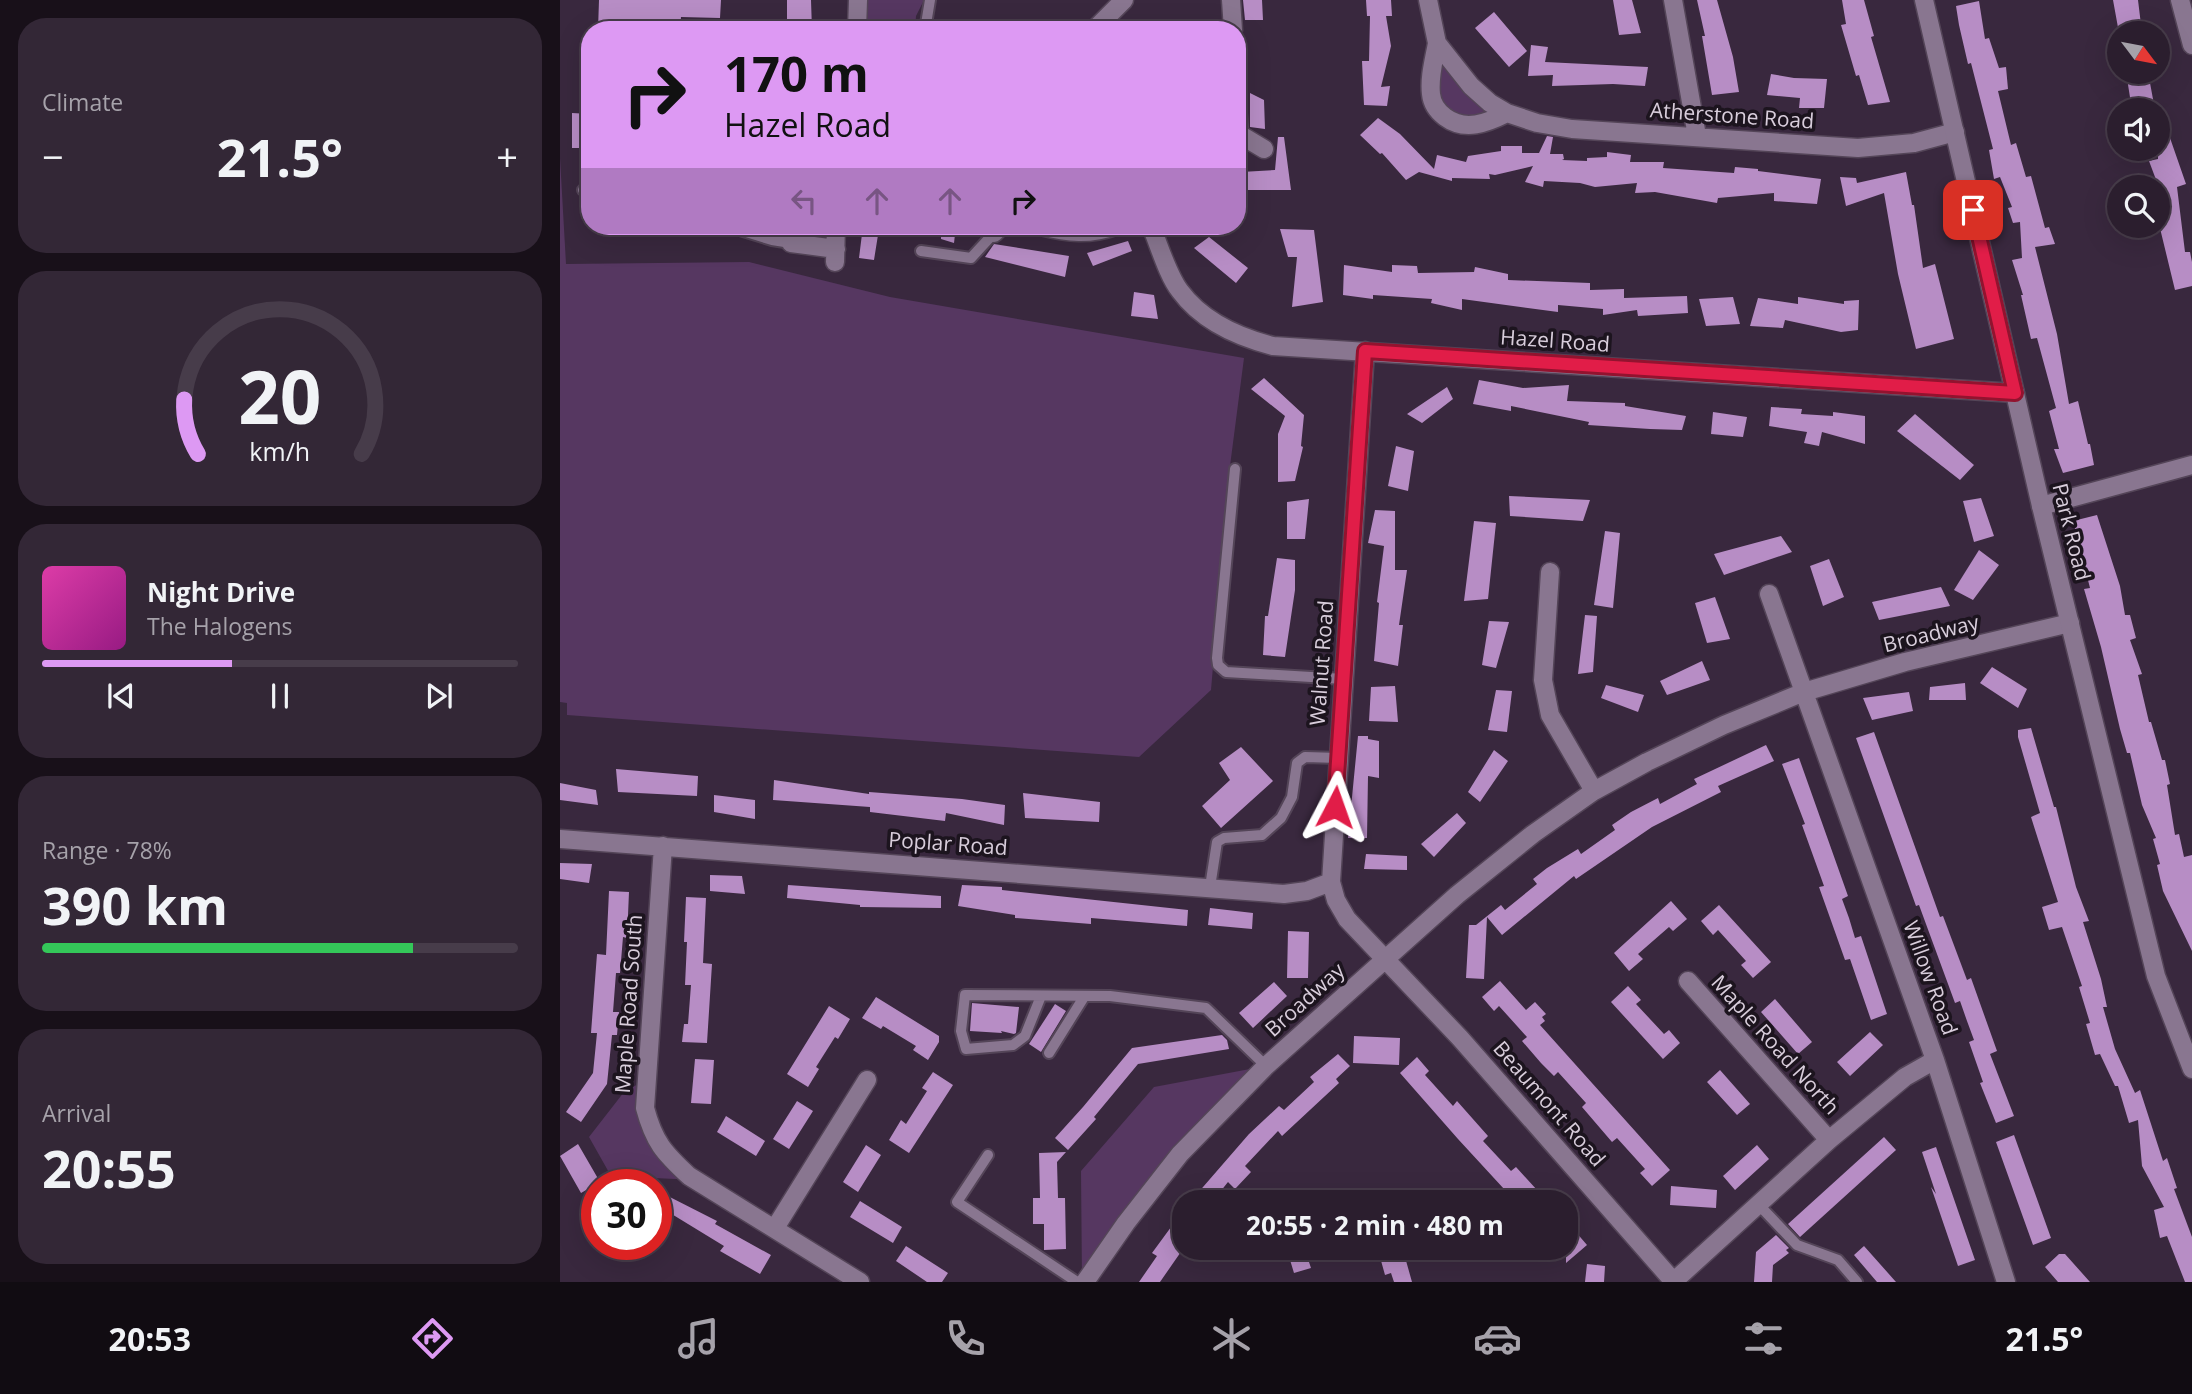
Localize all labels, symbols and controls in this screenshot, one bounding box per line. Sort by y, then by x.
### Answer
north arrow [2107,21,2170,84]
map controls [2107,21,2170,238]
text: 170 m [724,40,869,106]
icon: right [609,49,700,140]
text: Climate [42,86,123,118]
street label: Atherstone Road [1649,95,1815,135]
button: sound [2107,98,2170,161]
text: Hazel Road [724,103,891,146]
text: 21.5° [217,121,343,192]
text: − [42,130,64,182]
text: + [496,130,518,182]
button: search [2107,175,2170,238]
pin [1943,180,2003,240]
icon: left [785,182,823,220]
icon: ahead [858,182,896,220]
icon: ahead [931,182,969,220]
icon: right [1004,182,1042,220]
icon: arrive [1954,191,1992,229]
street label: Hazel Road [1499,322,1611,358]
text: 20 [238,347,322,446]
text: km/h [250,434,310,468]
street label: Park Road [2046,480,2098,583]
text: Night Drive [147,574,295,610]
street label: Walnut Road [1303,600,1339,726]
street label: Broadway [1880,608,1982,658]
text: The Halogens [147,610,293,642]
icon: previous [102,677,140,715]
icon: pause [261,677,299,715]
icon: next [420,677,458,715]
position arrow [1298,770,1372,844]
street label: Poplar Road [888,825,1009,861]
text: Range · 78% [42,834,172,866]
text: 390 km [42,869,228,940]
street label: Maple Road South [608,914,648,1094]
street label: Willow Road [1897,917,1965,1039]
street label: Broadway [1259,956,1350,1042]
street label: Maple Road North [1705,968,1846,1120]
street label: Beaumont Road [1487,1035,1612,1172]
text: Arrival [42,1097,111,1129]
text: 20:55 [42,1132,176,1203]
speed limit sign: 30 [581,1169,672,1260]
text: 20:55 · 2 min · 480 m [1246,1207,1504,1243]
icon: directions [408,1314,457,1363]
icon: music [674,1314,723,1363]
icon: phone [941,1314,990,1363]
icon: climate [1207,1314,1256,1363]
icon: car [1473,1314,1522,1363]
icon: filters [1739,1314,1788,1363]
text: 20:53 [109,1317,191,1360]
text: 21.5° [2006,1317,2083,1360]

